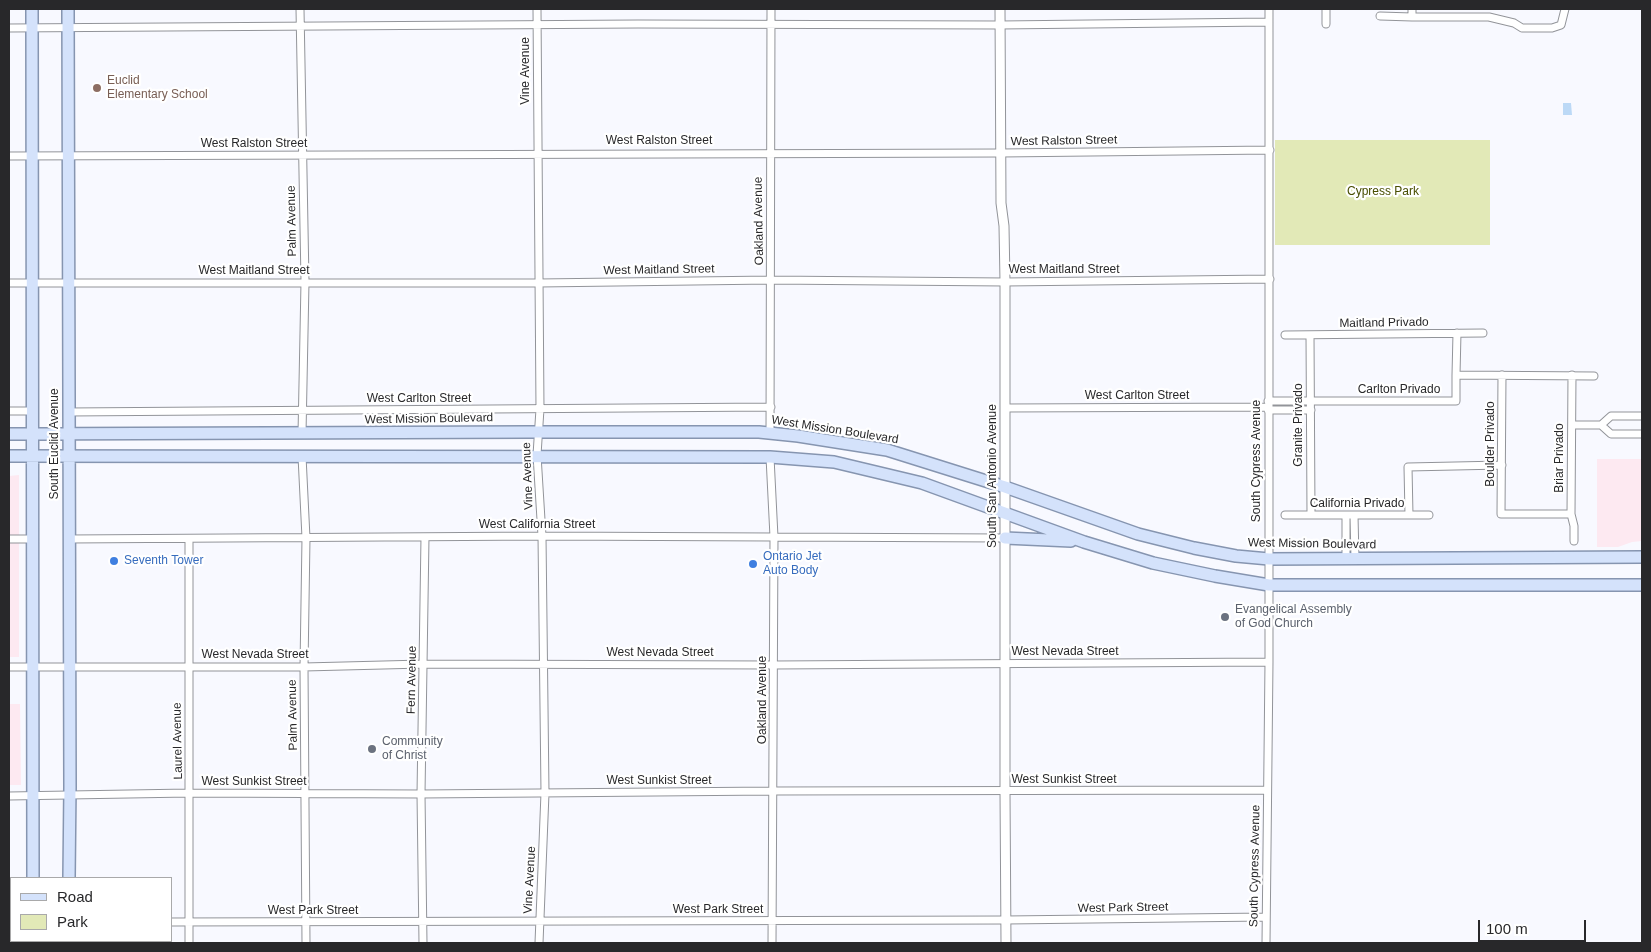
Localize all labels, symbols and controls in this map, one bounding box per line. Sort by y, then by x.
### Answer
street label: Vine Avenue [519,37,533,105]
place label: Euclid Elementary School [107,74,208,102]
marker: Euclid Elementary School [91,82,103,94]
street label: West Ralston Street [1011,133,1117,149]
street label: West Ralston Street [606,134,712,148]
street label: West Ralston Street [201,137,307,151]
street label: Oakland Avenue [751,177,767,265]
street label: Palm Avenue [284,185,300,257]
park label: Cypress Park [1347,185,1419,199]
street label: West Maitland Street [603,262,715,278]
street label: West Maitland Street [1008,263,1120,277]
street label: West Maitland Street [198,264,310,278]
street label: Maitland Privado [1339,315,1429,331]
street label: Granite Privado [1292,383,1306,467]
street label: Carlton Privado [1358,383,1440,397]
street label: South Euclid Avenue [48,388,62,500]
street label: West Carlton Street [1085,389,1189,403]
street label: West Carlton Street [367,392,471,406]
street label: South Cypress Avenue [1250,400,1264,522]
street label: Boulder Privado [1484,401,1498,487]
street label: South San Antonio Avenue [986,404,1000,548]
street label: West Mission Boulevard [365,411,493,427]
street label: West Mission Boulevard [770,413,900,447]
street label: Briar Privado [1553,423,1567,493]
street label: Vine Avenue [520,442,536,510]
street label: California Privado [1310,497,1404,511]
street label: West California Street [479,518,595,532]
street label: West Mission Boulevard [1248,536,1376,552]
place label: Ontario Jet Auto Body [763,550,822,578]
place label: Seventh Tower [124,554,203,568]
marker: Seventh Tower [108,555,120,567]
marker: Ontario Jet Auto Body [747,558,759,570]
place label: Evangelical Assembly of God Church [1235,603,1352,631]
marker: Evangelical Assembly of God Church [1219,611,1231,623]
street label: West Nevada Street [1011,645,1119,659]
street label: Fern Avenue [404,646,420,714]
street label: West Nevada Street [606,646,714,660]
street label: West Nevada Street [201,648,309,662]
street label: Oakland Avenue [756,656,770,744]
street label: Palm Avenue [285,679,301,751]
street label: Laurel Avenue [170,702,186,780]
place label: Community of Christ [382,735,443,763]
marker: Community of Christ [366,743,378,755]
street label: West Sunkist Street [1011,773,1117,787]
street label: West Sunkist Street [606,774,712,788]
street label: West Sunkist Street [201,775,307,789]
street label: South Cypress Avenue [1247,805,1263,927]
street label: Vine Avenue [521,846,539,914]
legend [10,877,172,942]
text: Road [57,888,93,905]
street label: West Park Street [1078,900,1168,916]
street label: West Park Street [673,903,763,917]
street label: West Park Street [268,904,358,918]
scale bar [1481,910,1588,942]
text: Park [57,913,88,930]
text: 100 m [1486,920,1528,937]

